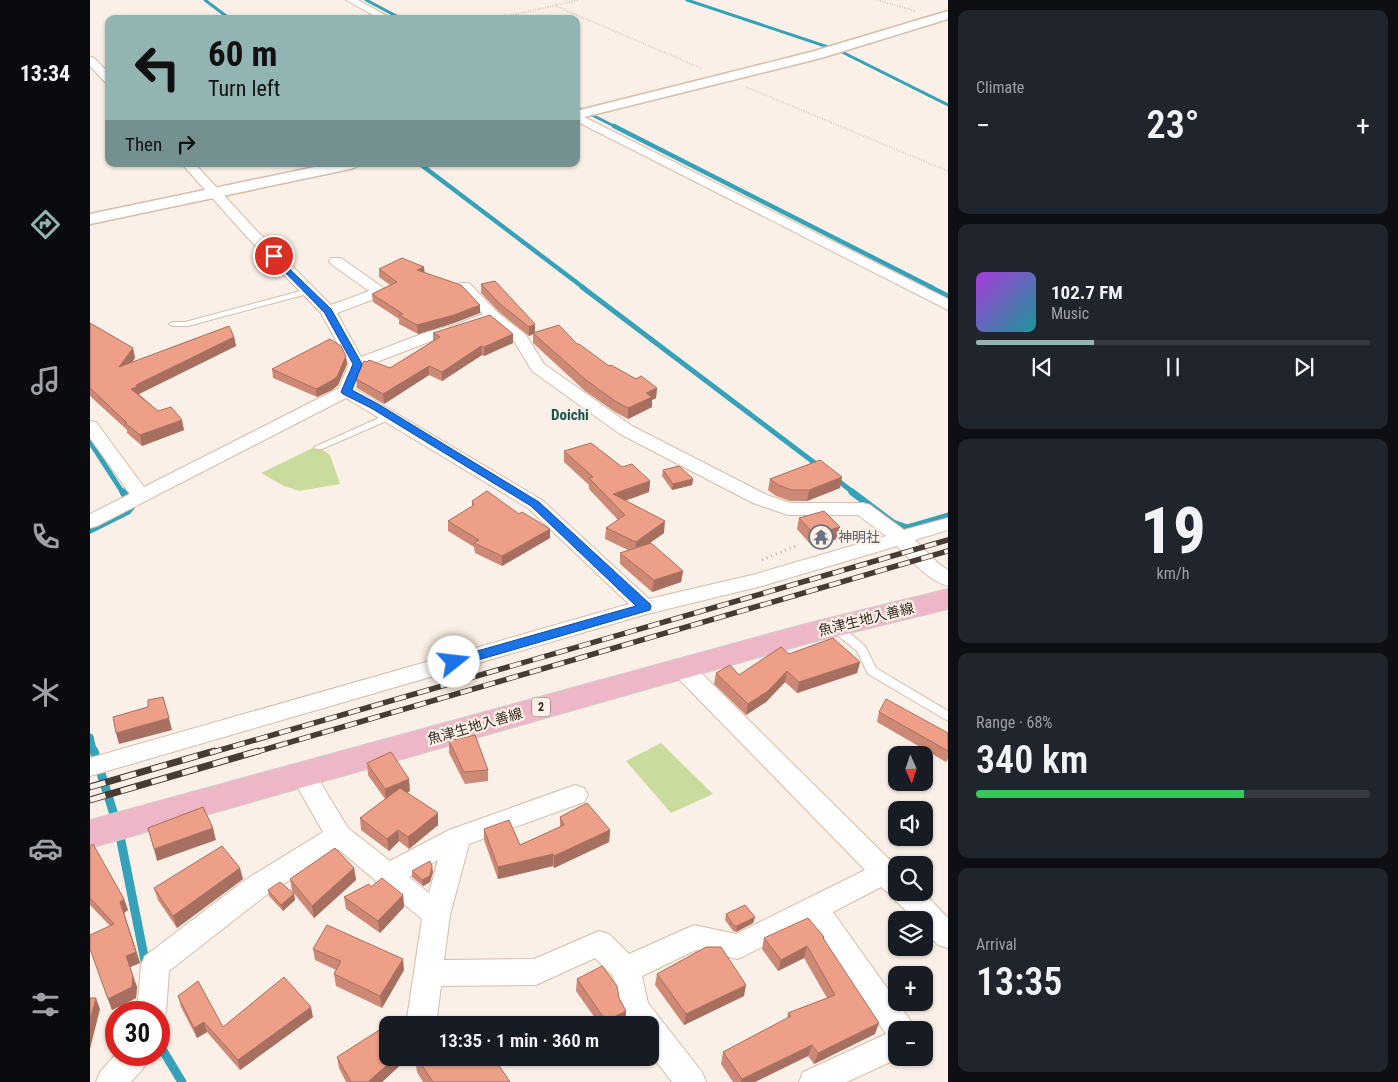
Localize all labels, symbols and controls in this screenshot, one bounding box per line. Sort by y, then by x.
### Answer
text: 60 m [208,34,277,75]
icon: left [125,35,190,100]
text: 13:34 [20,61,70,86]
text: Turn left [208,76,280,101]
text: Climate [976,78,1024,97]
text: 23° [1147,103,1199,147]
text: − [976,109,990,142]
text: + [1356,109,1370,142]
icon: right [172,130,200,158]
text: Then [125,133,162,156]
icon: directions [28,207,63,242]
pin [253,235,295,277]
icon: arrive [260,242,288,270]
text: 102.7 FM [1051,281,1123,304]
text: Music [1051,304,1089,323]
icon: previous [1028,353,1056,381]
icon: pause [1159,353,1187,381]
icon: next [1290,353,1318,381]
icon: music [28,363,63,398]
district label: Doichi [551,406,589,424]
text: 19 [1140,493,1206,569]
icon: phone [28,519,63,554]
temple icon: 神明社 [808,524,834,550]
place label: 神明社 [838,529,880,545]
text: km/h [1157,564,1189,583]
street label: 魚津生地入善線 [817,599,915,639]
position arrow [427,635,479,687]
icon: climate [28,675,63,710]
road number: 2 [532,698,550,716]
street label: 魚津生地入善線 [426,705,524,747]
text: Range · 68% [976,713,1052,732]
text: 340 km [976,738,1088,782]
north arrow [888,746,932,791]
map controls [888,746,933,1066]
button: sound [888,801,933,846]
icon: car [28,831,63,866]
button: search [888,856,933,901]
button: layers [888,911,933,956]
text: Arrival [976,935,1017,954]
text: 13:35 [976,960,1062,1004]
button: + [888,966,933,1011]
icon: filters [28,987,63,1022]
speed limit sign: 30 [105,1001,170,1066]
button: − [888,1021,933,1066]
text: 13:35 · 1 min · 360 m [439,1029,599,1052]

